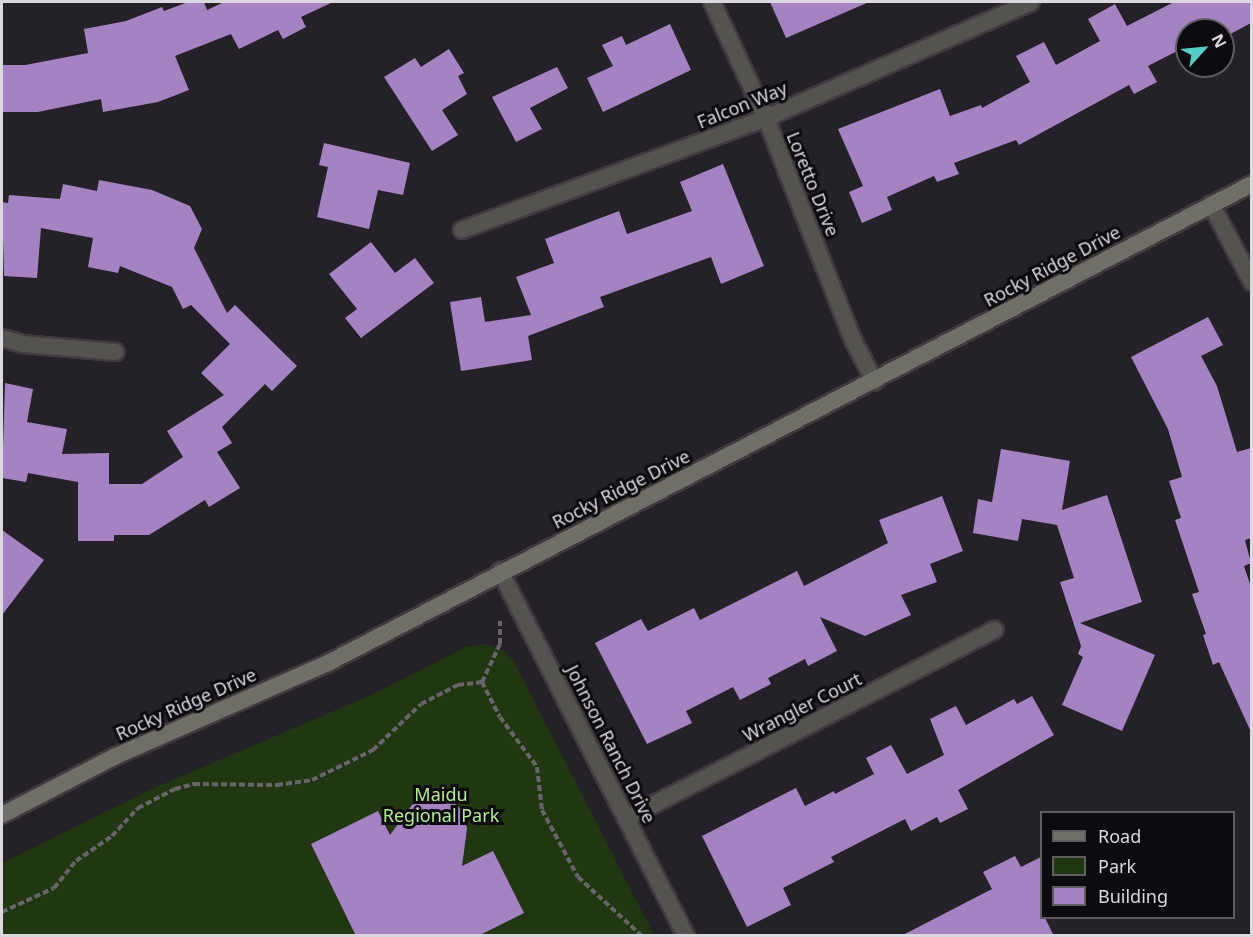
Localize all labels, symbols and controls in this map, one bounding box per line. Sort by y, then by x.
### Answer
north arrow [1175,18,1235,78]
text: N [1206,30,1232,52]
street label: Falcon Way [694,77,790,133]
street label: Loretto Drive [782,129,844,239]
street label: Rocky Ridge Drive [980,221,1124,311]
street label: Rocky Ridge Drive [549,445,693,533]
street label: Johnson Ranch Drive [562,661,660,827]
street label: Rocky Ridge Drive [112,663,260,745]
street label: Wrangler Court [739,668,865,746]
park label: Maidu Regional Park [383,784,499,826]
legend [1040,811,1235,919]
text: Road [1098,824,1141,848]
text: Park [1098,854,1136,878]
text: Building [1098,884,1168,908]

